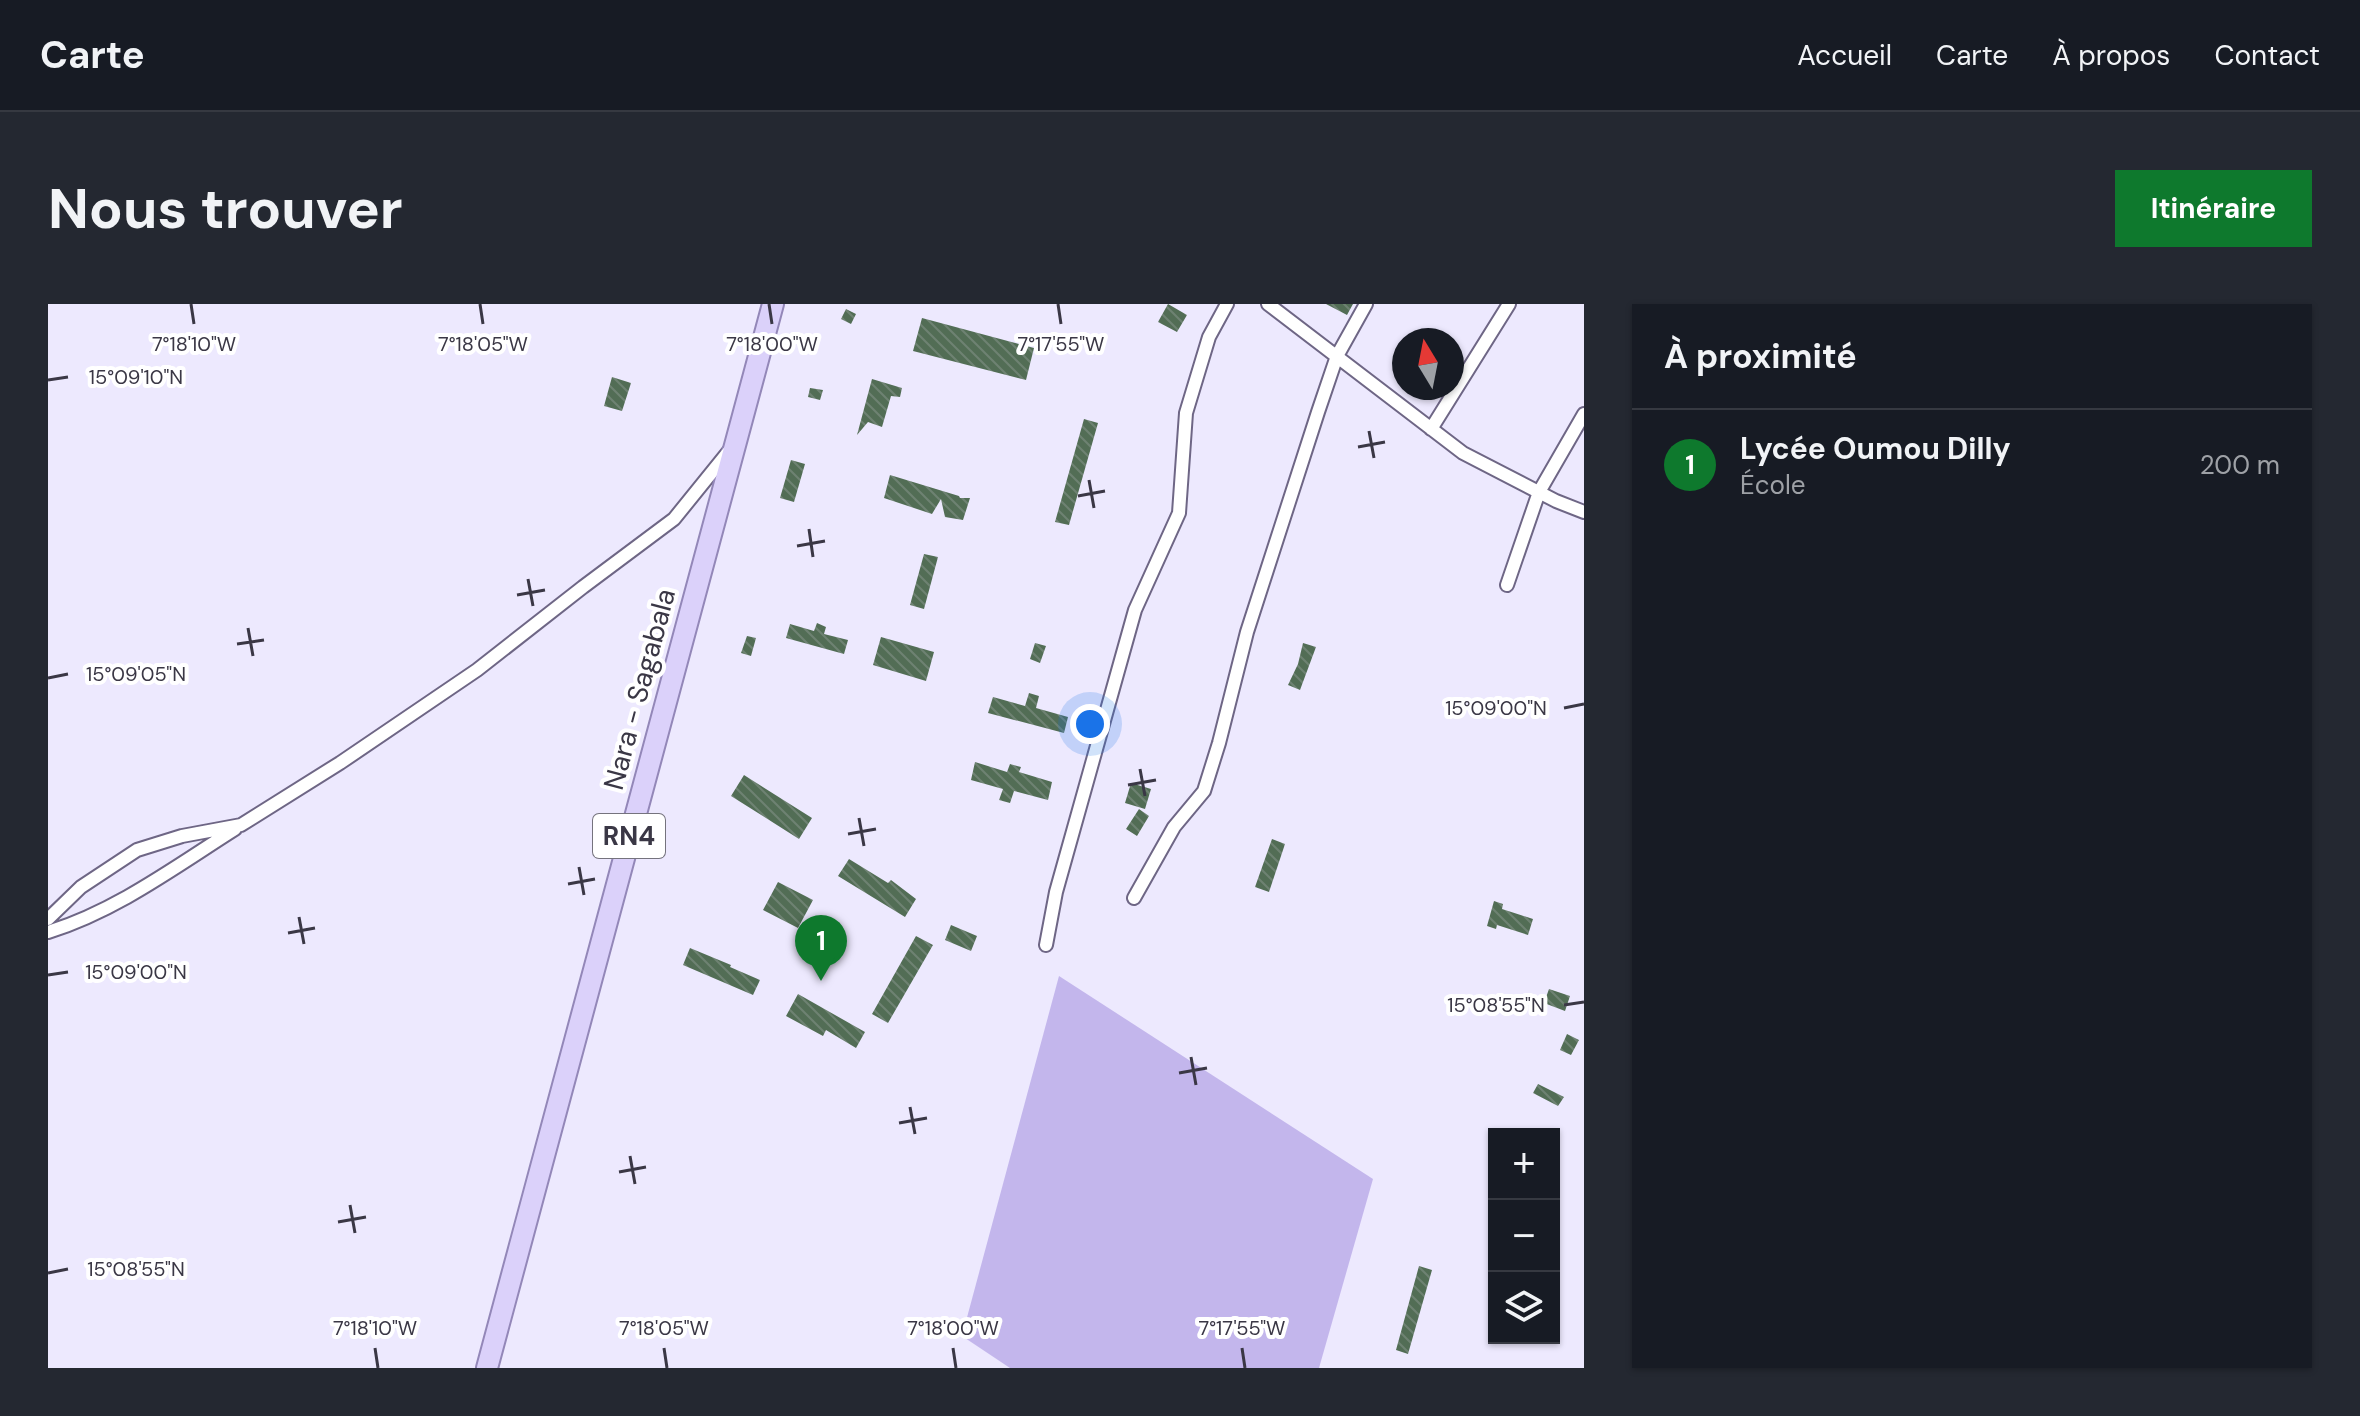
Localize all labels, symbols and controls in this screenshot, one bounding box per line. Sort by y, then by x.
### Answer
text: Carte [40,30,145,80]
text: Accueil [1797,37,1892,74]
text: Carte [1936,37,2008,74]
text: À propos [2052,37,2170,74]
text: Contact [2214,37,2320,74]
button: Itinéraire [2115,170,2312,247]
text: Nous trouver [48,172,403,245]
north arrow [1392,328,1464,400]
text: 7°18'10"W [152,331,236,357]
text: 7°18'05"W [438,331,528,357]
text: 7°18'00"W [726,331,818,357]
text: 7°17'55"W [1018,331,1104,357]
text: À proximité [1664,334,1857,379]
text: 15°09'10"N [89,364,183,390]
text: Lycée Oumou Dilly [1740,429,2011,468]
text: 1 [1685,448,1695,482]
text: 200 m [2200,448,2280,482]
text: École [1740,468,1806,502]
street label: Nara - Sagabala [595,584,684,794]
text: 15°09'05"N [86,661,186,687]
text: 15°09'00"N [1445,695,1547,721]
your location [1070,704,1110,744]
road number: RN4 [593,814,665,858]
pin: 1 [795,915,847,981]
text: 15°09'00"N [85,959,187,985]
text: 15°08'55"N [1447,992,1545,1018]
map controls [1488,1128,1560,1344]
button: + [1488,1128,1560,1200]
button: − [1488,1200,1560,1272]
text: 15°08'55"N [87,1256,185,1282]
button: layers [1488,1272,1560,1344]
text: 7°18'10"W [333,1315,417,1341]
text: 7°18'05"W [619,1315,709,1341]
text: 7°18'00"W [907,1315,999,1341]
text: 7°17'55"W [1199,1315,1285,1341]

